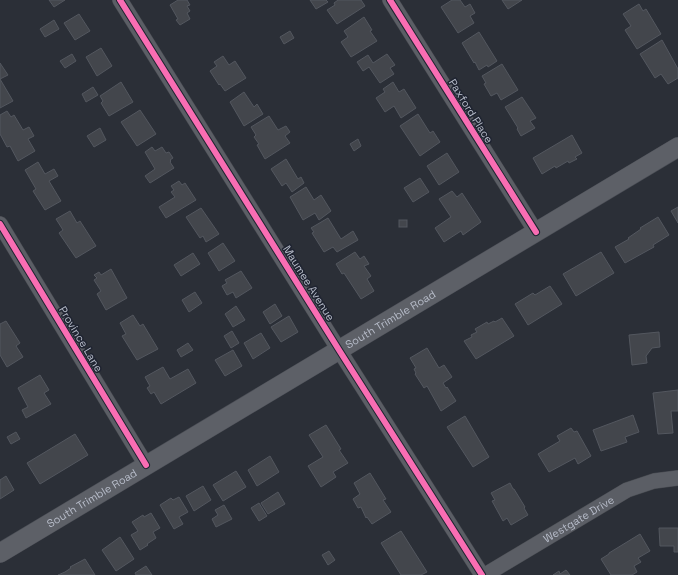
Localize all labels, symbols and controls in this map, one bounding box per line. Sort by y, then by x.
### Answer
street label: Paxford Place [446,76,496,146]
street label: Maumee Avenue [280,243,338,323]
street label: South Trimble Road [343,287,438,352]
street label: Province Lane [56,304,106,374]
street label: South Trimble Road [44,466,139,530]
street label: Westgate Drive [541,492,617,546]

